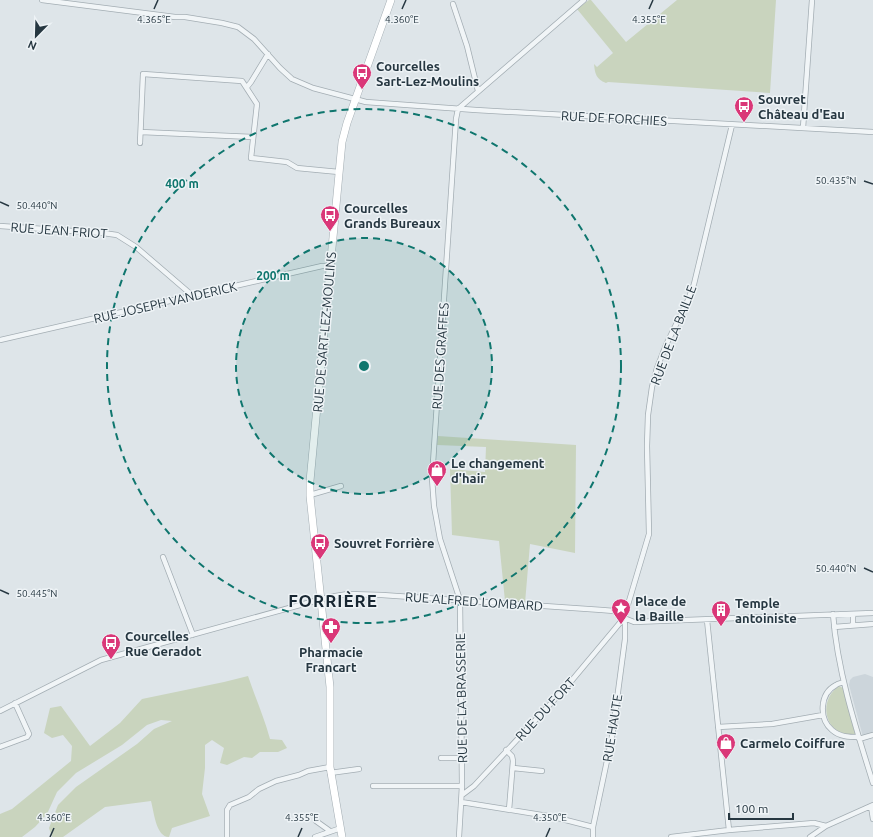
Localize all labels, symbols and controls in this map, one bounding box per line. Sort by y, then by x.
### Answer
text: 4.365°E [137,14,171,25]
text: 4.360°E [385,14,419,25]
text: 4.355°E [632,14,666,25]
north arrow [16,16,56,56]
text: N [26,38,38,52]
place label: Courcelles Sart-Lez-Moulins [376,59,479,88]
bus stop icon: Courcelles Sart-Lez-Moulins [351,62,373,90]
place label: Souvret Château d'Eau [758,92,845,121]
bus stop icon: Souvret Château d'Eau [733,95,755,123]
street label: RUE DE FORCHIES [561,108,668,128]
text: 50.435°N [815,175,857,186]
text: 400 m [165,177,199,190]
text: 50.440°N [16,200,58,211]
place label: Courcelles Grands Bureaux [344,201,441,230]
bus stop icon: Courcelles Grands Bureaux [319,204,341,232]
street label: RUE JEAN FRIOT [10,220,108,240]
street label: RUE DE SART-LEZ-MOULINS [310,251,338,413]
text: 200 m [256,269,290,282]
street label: RUE JOSEPH VANDERICK [92,279,238,325]
street label: RUE DE LA BAILLE [648,283,698,387]
street label: RUE DES GRAFFES [429,302,451,410]
centre of rings [357,359,371,373]
place label: Le changement d'hair [451,456,545,485]
shop icon: Le changement d'hair [426,459,448,487]
bus stop icon: Souvret Forrière [309,532,331,560]
place label: Souvret Forrière [334,536,435,550]
text: 50.440°N [815,563,857,574]
text: 50.445°N [16,588,58,599]
street label: RUE ALFRED LOMBARD [405,589,543,613]
district label: FORRIÈRE [288,590,378,610]
place label: Place de la Baille [635,594,686,623]
place label: Temple antoiniste [735,596,797,625]
place icon: Place de la Baille [610,597,632,625]
building icon: Temple antoiniste [710,599,732,627]
pharmacy icon: Pharmacie Francart [320,616,342,644]
place label: Courcelles Rue Geradot [125,629,202,658]
bus stop icon: Courcelles Rue Geradot [100,632,122,660]
street label: RUE DE LA BRASSERIE [453,633,469,763]
place label: Pharmacie Francart [299,645,363,674]
street label: RUE DU FORT [512,675,578,743]
street label: RUE HAUTE [600,693,624,763]
shop icon: Carmelo Coiffure [715,732,737,760]
place label: Carmelo Coiffure [740,736,845,750]
scale bar [729,795,793,821]
text: 100 m [735,802,768,815]
text: 4.360°E [37,812,71,823]
text: 4.355°E [285,812,319,823]
text: 4.350°E [533,812,567,823]

